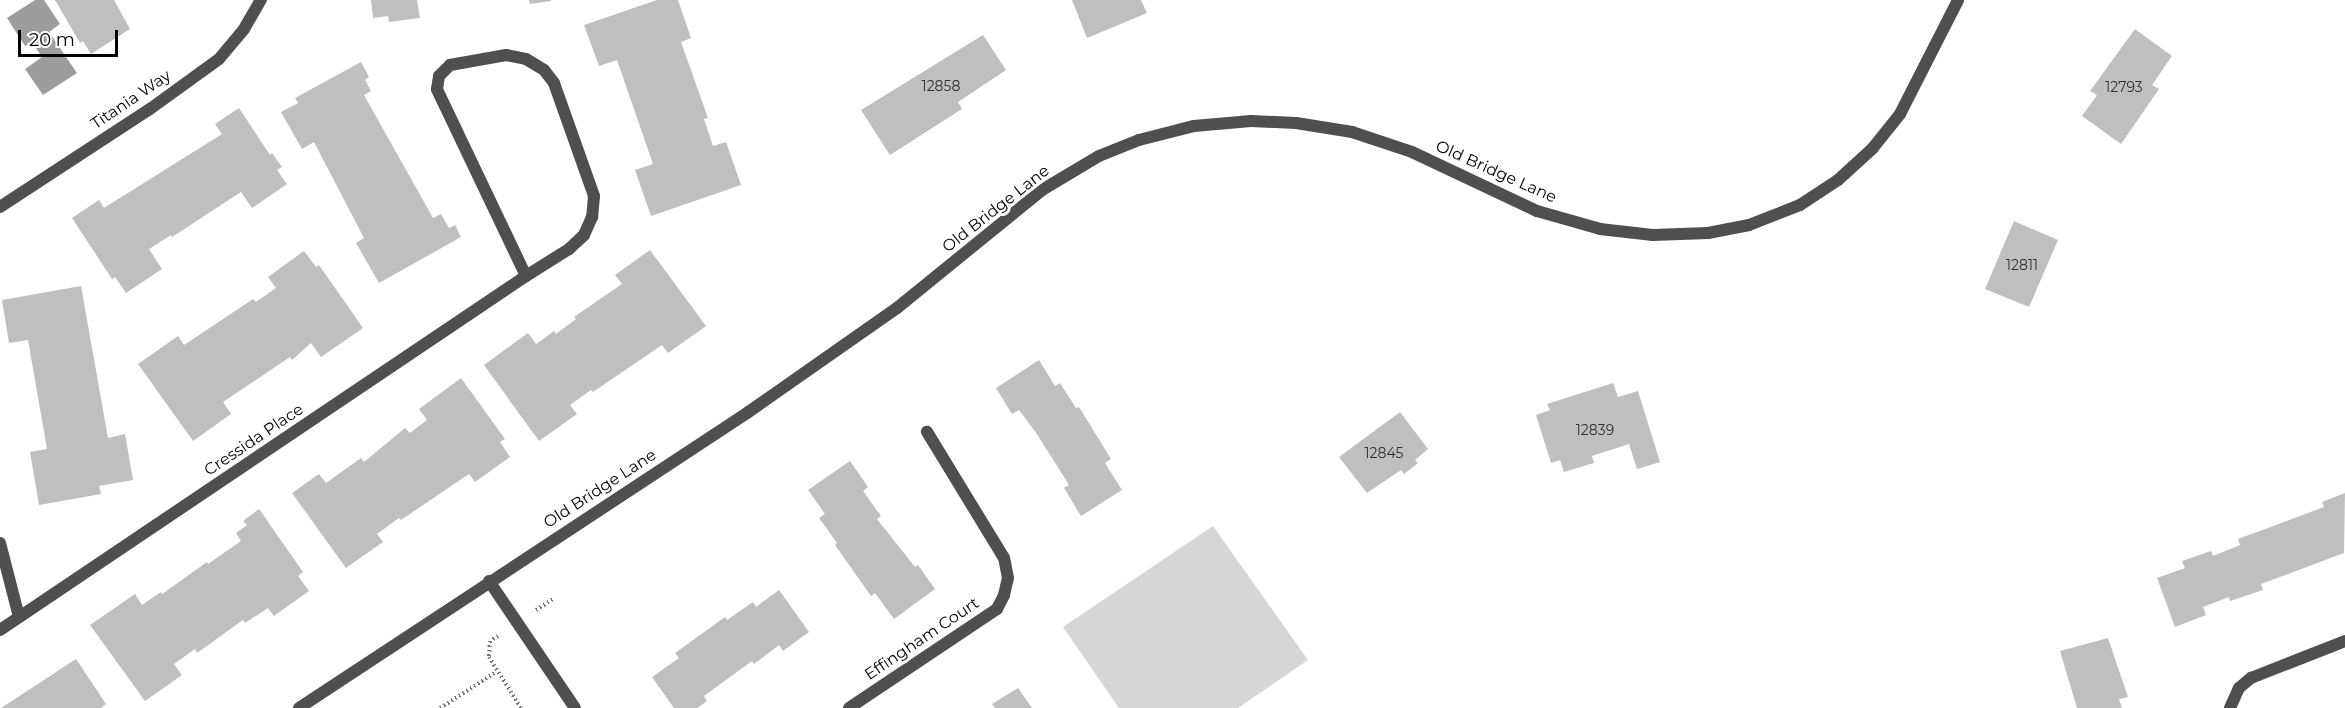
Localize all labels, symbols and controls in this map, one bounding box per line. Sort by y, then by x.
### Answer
scale bar [21,18,122,56]
text: 20 m [29,29,75,51]
street label: Titania Way [87,66,175,134]
house number: 12858 [922,78,960,94]
house number: 12793 [2105,79,2143,95]
street label: Old Bridge Lane [1433,137,1559,207]
street label: Old Bridge Lane [939,161,1053,257]
house number: 12811 [2006,257,2038,273]
street label: Cressida Place [201,400,307,480]
house number: 12839 [1576,422,1614,438]
street label: Old Bridge Lane [540,445,660,533]
house number: 12845 [1364,445,1404,461]
street label: Effingham Court [861,594,983,684]

